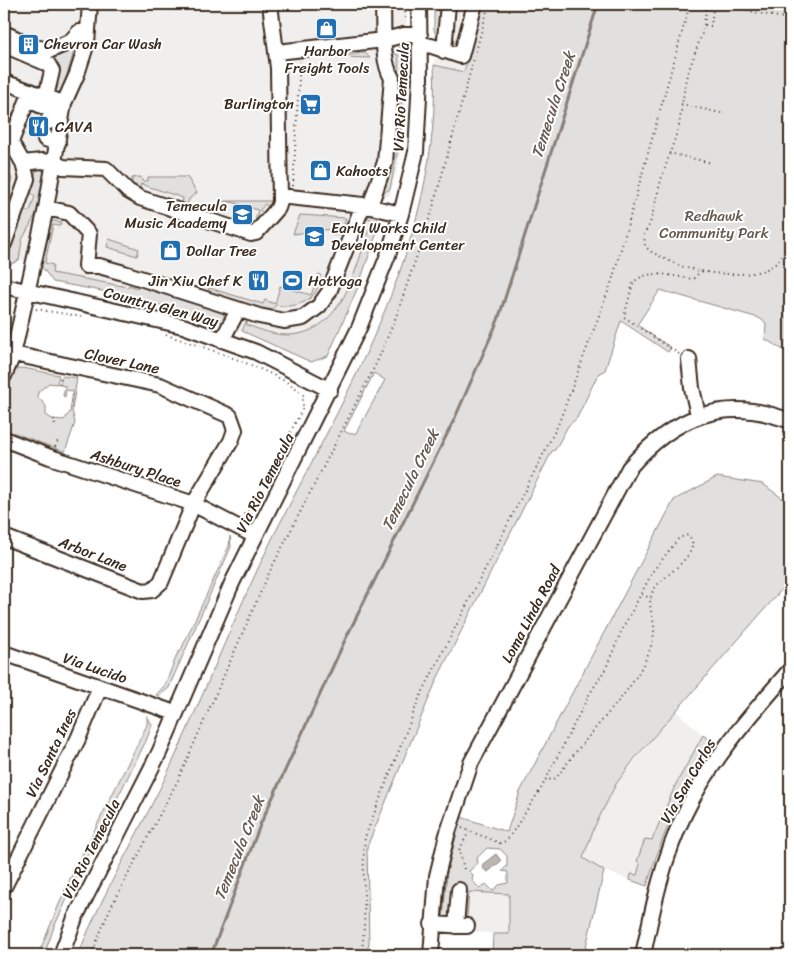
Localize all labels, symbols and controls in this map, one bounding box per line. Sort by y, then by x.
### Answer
shop icon: Harbor Freight Tools [315,16,339,40]
place label: Chevron Car Wash [44,31,162,57]
building icon: Chevron Car Wash [16,32,40,56]
place label: Harbor Freight Tools [285,38,370,81]
street label: Via Rio Temecula [385,41,417,152]
water label: Temecula Creek [522,46,585,162]
place label: Burlington [224,91,294,117]
supermarket icon: Burlington [298,92,322,116]
place label: CAVA [55,114,93,140]
restaurant icon: CAVA [27,115,51,139]
place label: Kahoots [336,158,389,184]
shop icon: Kahoots [308,159,332,183]
place label: Temecula Music Academy [125,193,227,236]
school or university icon: Temecula Music Academy [231,203,255,227]
park label: Redhawk Community Park [659,203,770,246]
place label: Early Works Child Development Center [331,215,465,258]
school or university icon: Early Works Child Development Center [303,225,327,249]
place label: Dollar Tree [186,238,257,264]
shop icon: Dollar Tree [158,239,182,263]
place label: Jin Xiu Chef K [148,268,243,294]
place label: HotYoga [308,268,363,294]
restaurant icon: Jin Xiu Chef K [246,269,270,293]
sports icon: HotYoga [280,269,304,293]
street label: Country Glen Way [101,279,222,335]
street label: Clover Lane [82,340,162,382]
water label: Temecula Creek [373,422,448,536]
street label: Via Rio Temecula [229,428,302,538]
street label: Ashbury Place [86,441,185,495]
street label: Arbor Lane [54,529,131,579]
street label: Loma Linda Road [494,559,568,668]
street label: Via Lucido [59,645,131,691]
street label: Via Santa Ines [18,704,84,802]
street label: Via San Carlos [653,733,723,829]
water label: Temecula Creek [205,789,274,905]
street label: Via Rio Temecula [55,794,128,904]

